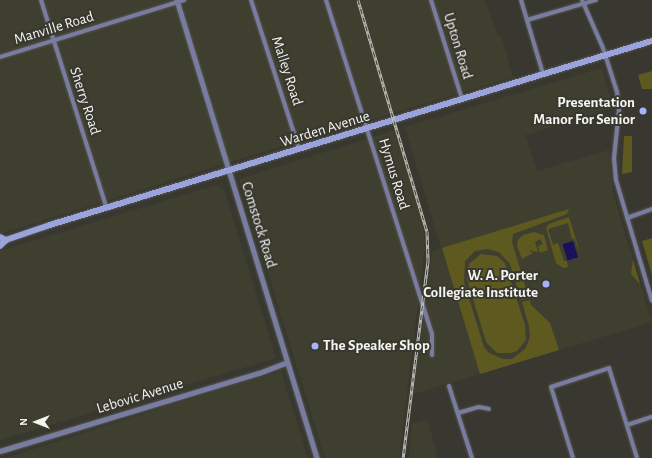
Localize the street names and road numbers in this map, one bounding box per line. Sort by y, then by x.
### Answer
street label: Manville Road [12,7,96,49]
street label: Upton Road [439,11,477,81]
street label: Malley Road [267,34,307,108]
street label: Sherry Road [66,65,104,137]
street label: Warden Avenue [278,107,372,151]
street label: Hymus Road [375,136,413,212]
street label: Comstock Road [237,180,281,270]
street label: Lebovic Avenue [94,374,186,418]

